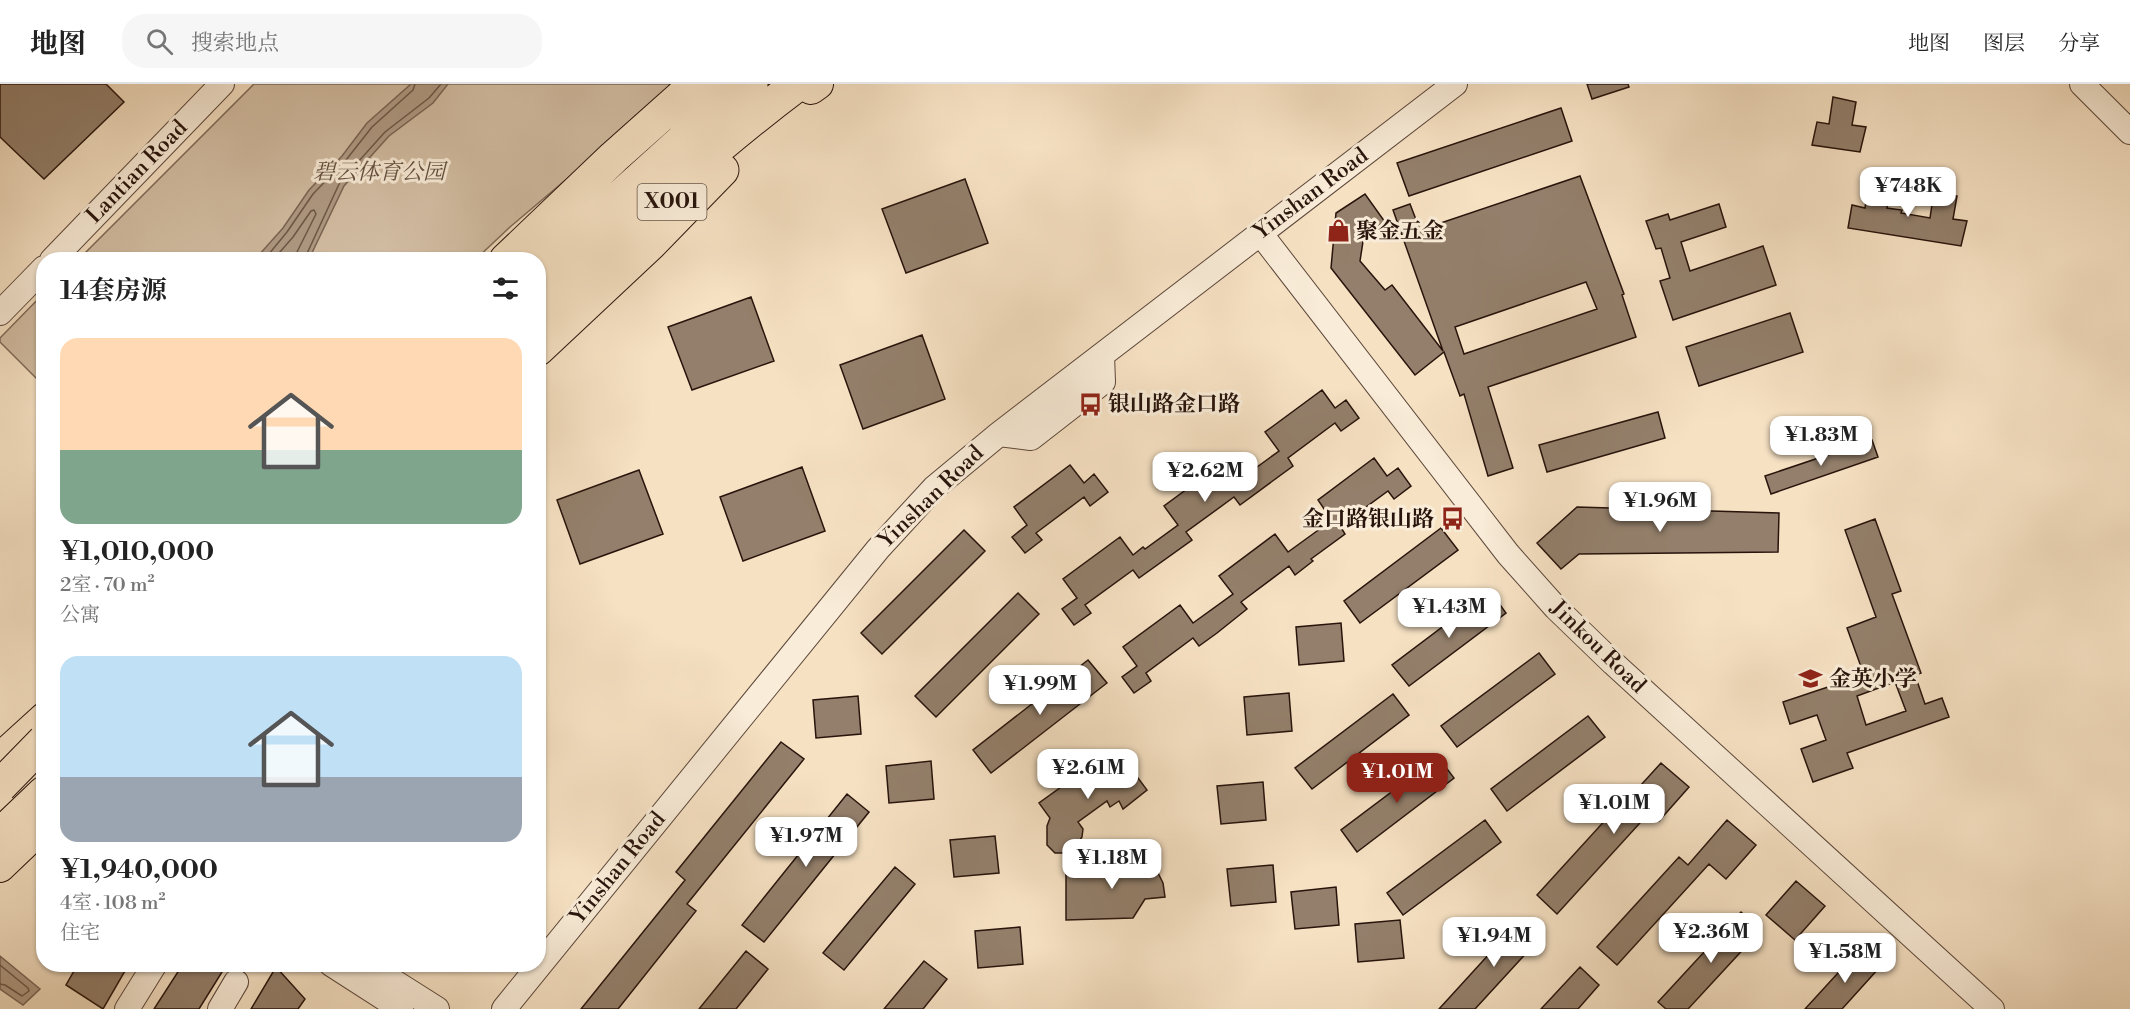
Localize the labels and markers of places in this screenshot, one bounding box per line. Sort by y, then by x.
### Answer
pin: ¥748K [1866,167,1950,218]
shop icon: 聚金五金 [1325,218,1351,244]
place label: 聚金五金 [1356,218,1444,245]
bus stop icon: 银山路金口路 [1077,391,1103,417]
place label: 银山路金口路 [1108,391,1240,418]
pin: ¥1.83M [1772,416,1870,467]
pin: ¥2.62M [1156,452,1254,503]
pin: ¥1.96M [1611,482,1709,533]
place label: 金口路银山路 [1302,506,1434,533]
bus stop icon: 金口路银山路 [1439,506,1465,532]
pin: ¥1.43M [1400,588,1498,639]
pin: ¥1.99M [991,665,1089,716]
school or university icon: 金英小学 [1798,666,1824,692]
place label: 金英小学 [1829,666,1917,693]
pin: ¥2.61M [1039,749,1137,800]
pin: ¥1.01M [1348,753,1446,804]
pin: ¥1.01M [1565,784,1663,835]
pin: ¥1.97M [757,817,855,868]
pin: ¥1.18M [1063,839,1161,890]
pin: ¥2.36M [1662,913,1760,964]
pin: ¥1.94M [1445,917,1543,968]
pin: ¥1.58M [1796,933,1894,984]

